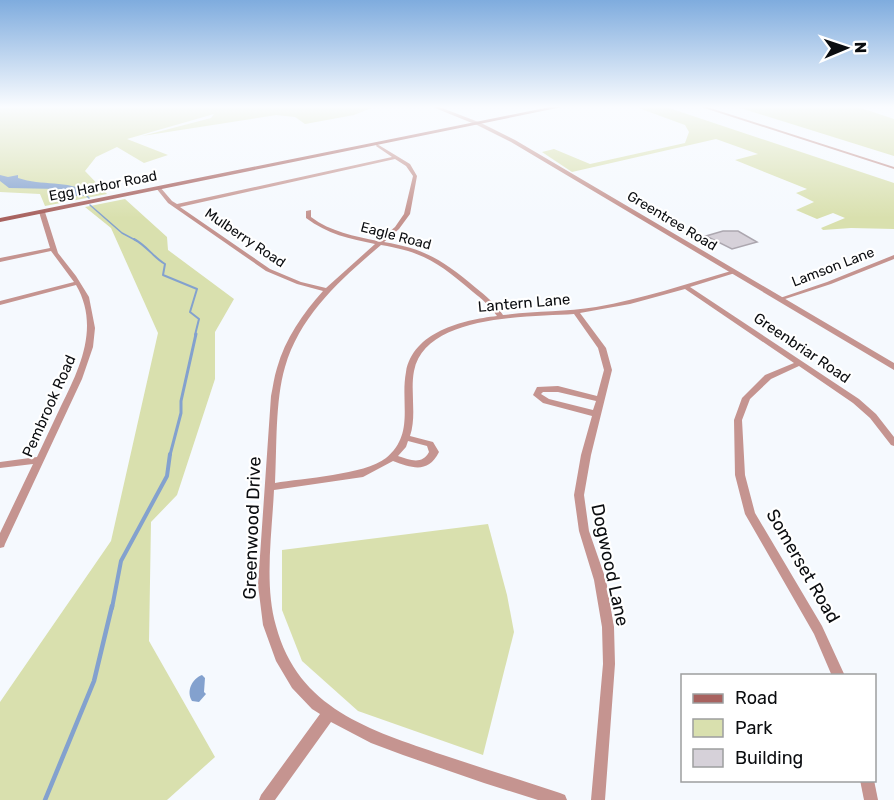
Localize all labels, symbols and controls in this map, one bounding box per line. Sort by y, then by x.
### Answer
north arrow [816,18,876,78]
text: N [851,41,870,54]
street label: Egg Harbor Road [48,167,158,205]
street label: Greentree Road [624,188,720,254]
street label: Mulberry Road [201,205,289,271]
street label: Eagle Road [359,218,433,254]
street label: Lamson Lane [789,243,877,291]
street label: Lantern Lane [477,290,571,316]
street label: Greenbriar Road [750,309,854,387]
street label: Pembrook Road [18,352,80,460]
street label: Greenwood Drive [239,456,265,600]
street label: Dogwood Lane [586,502,634,628]
street label: Somerset Road [762,505,844,627]
legend [681,674,876,782]
text: Road [735,687,778,709]
text: Park [735,717,773,739]
text: Building [735,747,803,769]

